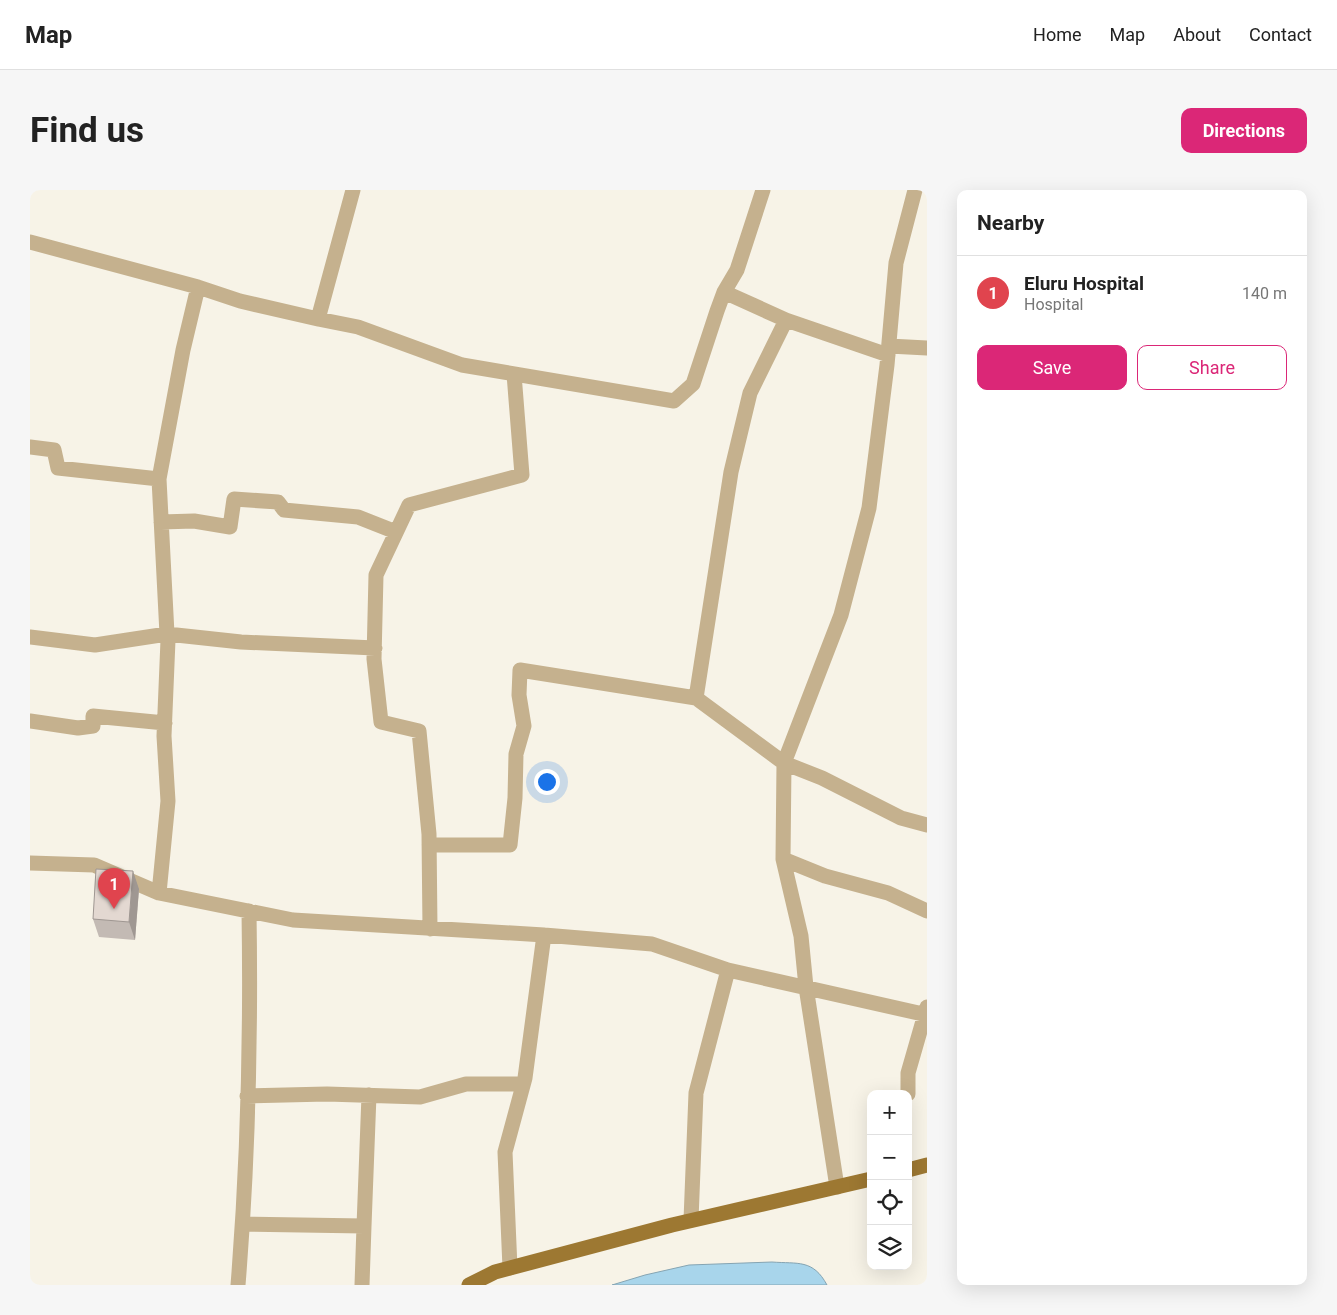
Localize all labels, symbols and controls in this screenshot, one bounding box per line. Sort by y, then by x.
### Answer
text: Map [25,21,72,49]
text: Home [1033,24,1082,45]
text: Map [1110,24,1145,45]
text: About [1173,24,1221,45]
text: Contact [1249,24,1312,45]
button: Directions [1181,108,1307,153]
text: Find us [30,110,144,151]
text: Nearby [977,211,1044,235]
text: Eluru Hospital [1024,272,1144,295]
text: 1 [988,284,998,303]
text: 140 m [1242,284,1287,303]
text: Hospital [1024,295,1084,314]
button: Save [977,345,1127,390]
button: Share [1137,345,1287,390]
your location [534,769,560,795]
pin: 1 [98,868,130,909]
map controls [867,1090,912,1270]
button: + [867,1090,912,1135]
button: − [867,1135,912,1180]
button: locate [867,1180,912,1225]
button: layers [867,1225,912,1270]

